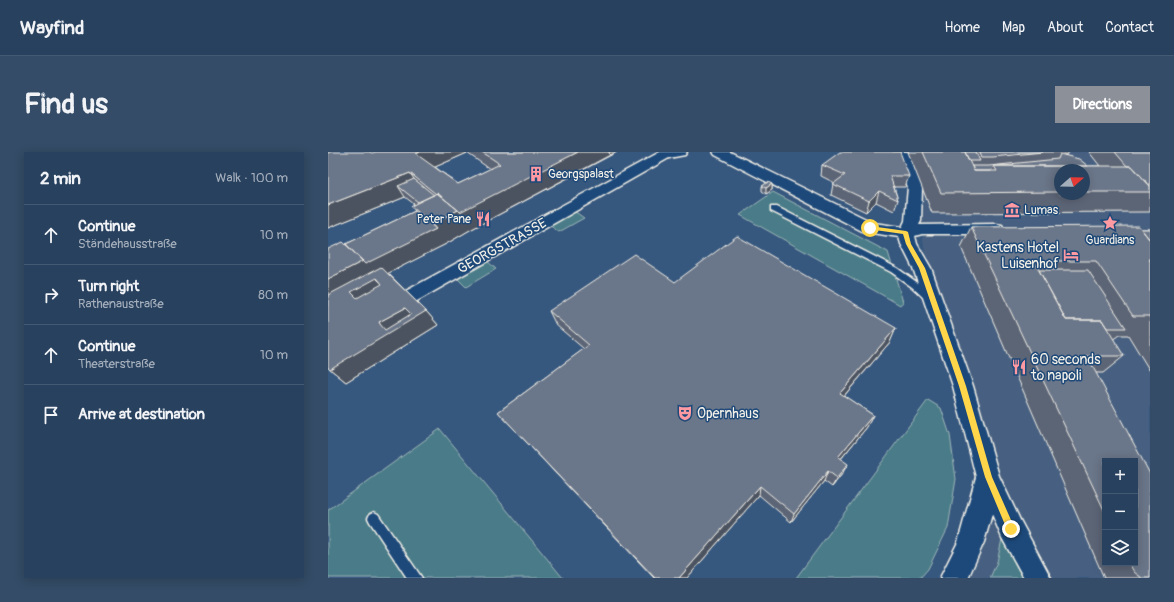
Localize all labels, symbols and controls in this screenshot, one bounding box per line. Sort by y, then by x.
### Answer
text: Wayfind [20,16,84,40]
text: Home [945,19,980,36]
text: Map [1002,19,1025,36]
text: About [1047,19,1083,36]
text: Contact [1105,19,1154,36]
button: Directions [1055,86,1150,123]
text: Find us [24,87,108,122]
north arrow [1054,164,1090,200]
building icon: Georgspalast [527,165,545,183]
place label: Georgspalast [548,167,614,182]
text: 2 min [40,168,81,189]
text: Walk · 100 m [215,170,288,186]
museum icon: Lumas [1003,201,1021,219]
place label: Lumas [1024,203,1059,218]
restaurant icon: Peter Pane [474,210,492,228]
place label: Peter Pane [417,212,471,227]
street label: GEORGSTRASSE [454,214,550,278]
place icon: Guardians [1101,214,1119,232]
text: Continue [78,217,136,236]
route start [861,219,879,237]
icon: ahead [40,224,62,246]
text: 10 m [260,227,288,243]
place label: Guardians [1086,233,1135,248]
text: Ständehausstraße [78,236,177,252]
place label: Kastens Hotel Luisenhof [976,239,1059,272]
hotel icon: Kastens Hotel Luisenhof [1062,246,1080,264]
text: Turn right [78,277,139,296]
icon: right [40,284,62,306]
text: 80 m [258,287,288,303]
text: Rathenaustraße [78,296,164,312]
text: Continue [78,337,136,356]
icon: ahead [40,344,62,366]
text: 10 m [260,347,288,363]
place label: 60 seconds to napoli [1030,351,1101,384]
text: Theaterstraße [78,356,155,372]
restaurant icon: 60 seconds to napoli [1010,358,1028,376]
icon: arrive [40,404,62,426]
theatre icon: Opernhaus [676,404,694,422]
text: Arrive at destination [78,405,205,424]
place label: Opernhaus [697,405,759,422]
map controls [1102,458,1138,566]
button: + [1102,458,1138,494]
button: − [1102,494,1138,530]
route end [1002,520,1020,538]
button: layers [1102,530,1138,566]

